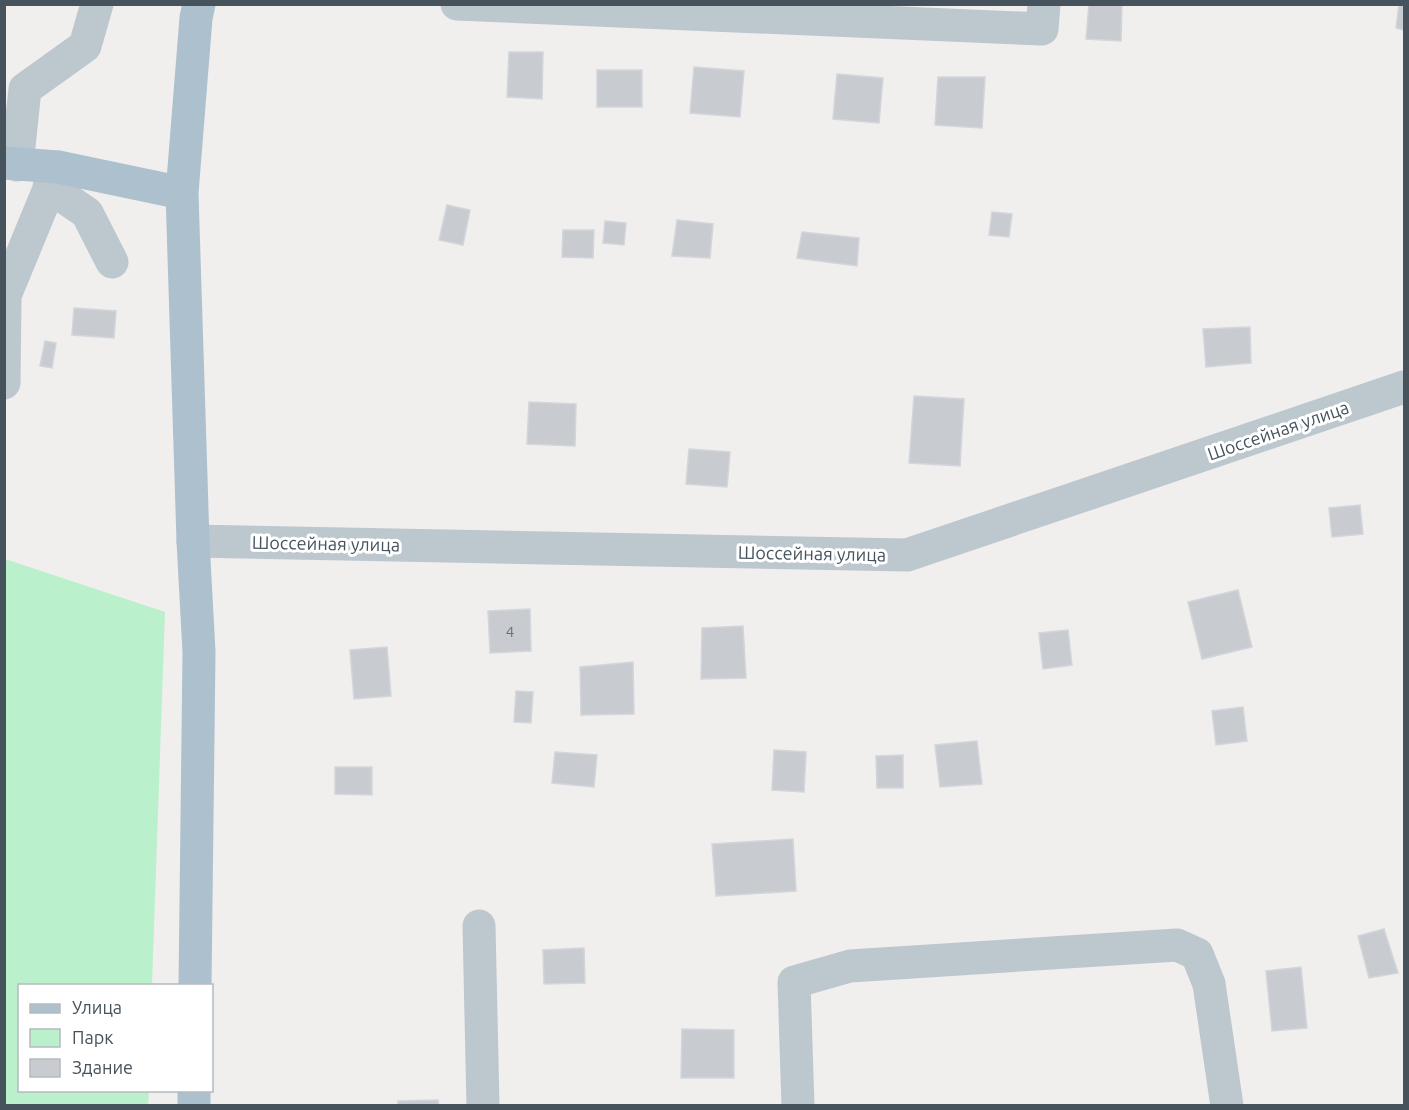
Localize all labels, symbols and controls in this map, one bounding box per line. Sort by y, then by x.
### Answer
street label: Шоссейная улица [1205,396,1351,464]
street label: Шоссейная улица [252,532,400,554]
street label: Шоссейная улица [738,542,886,564]
house number: 4 [506,623,514,640]
legend [18,984,213,1092]
text: Улица [72,997,122,1017]
text: Парк [72,1027,113,1047]
text: Здание [72,1057,133,1077]

